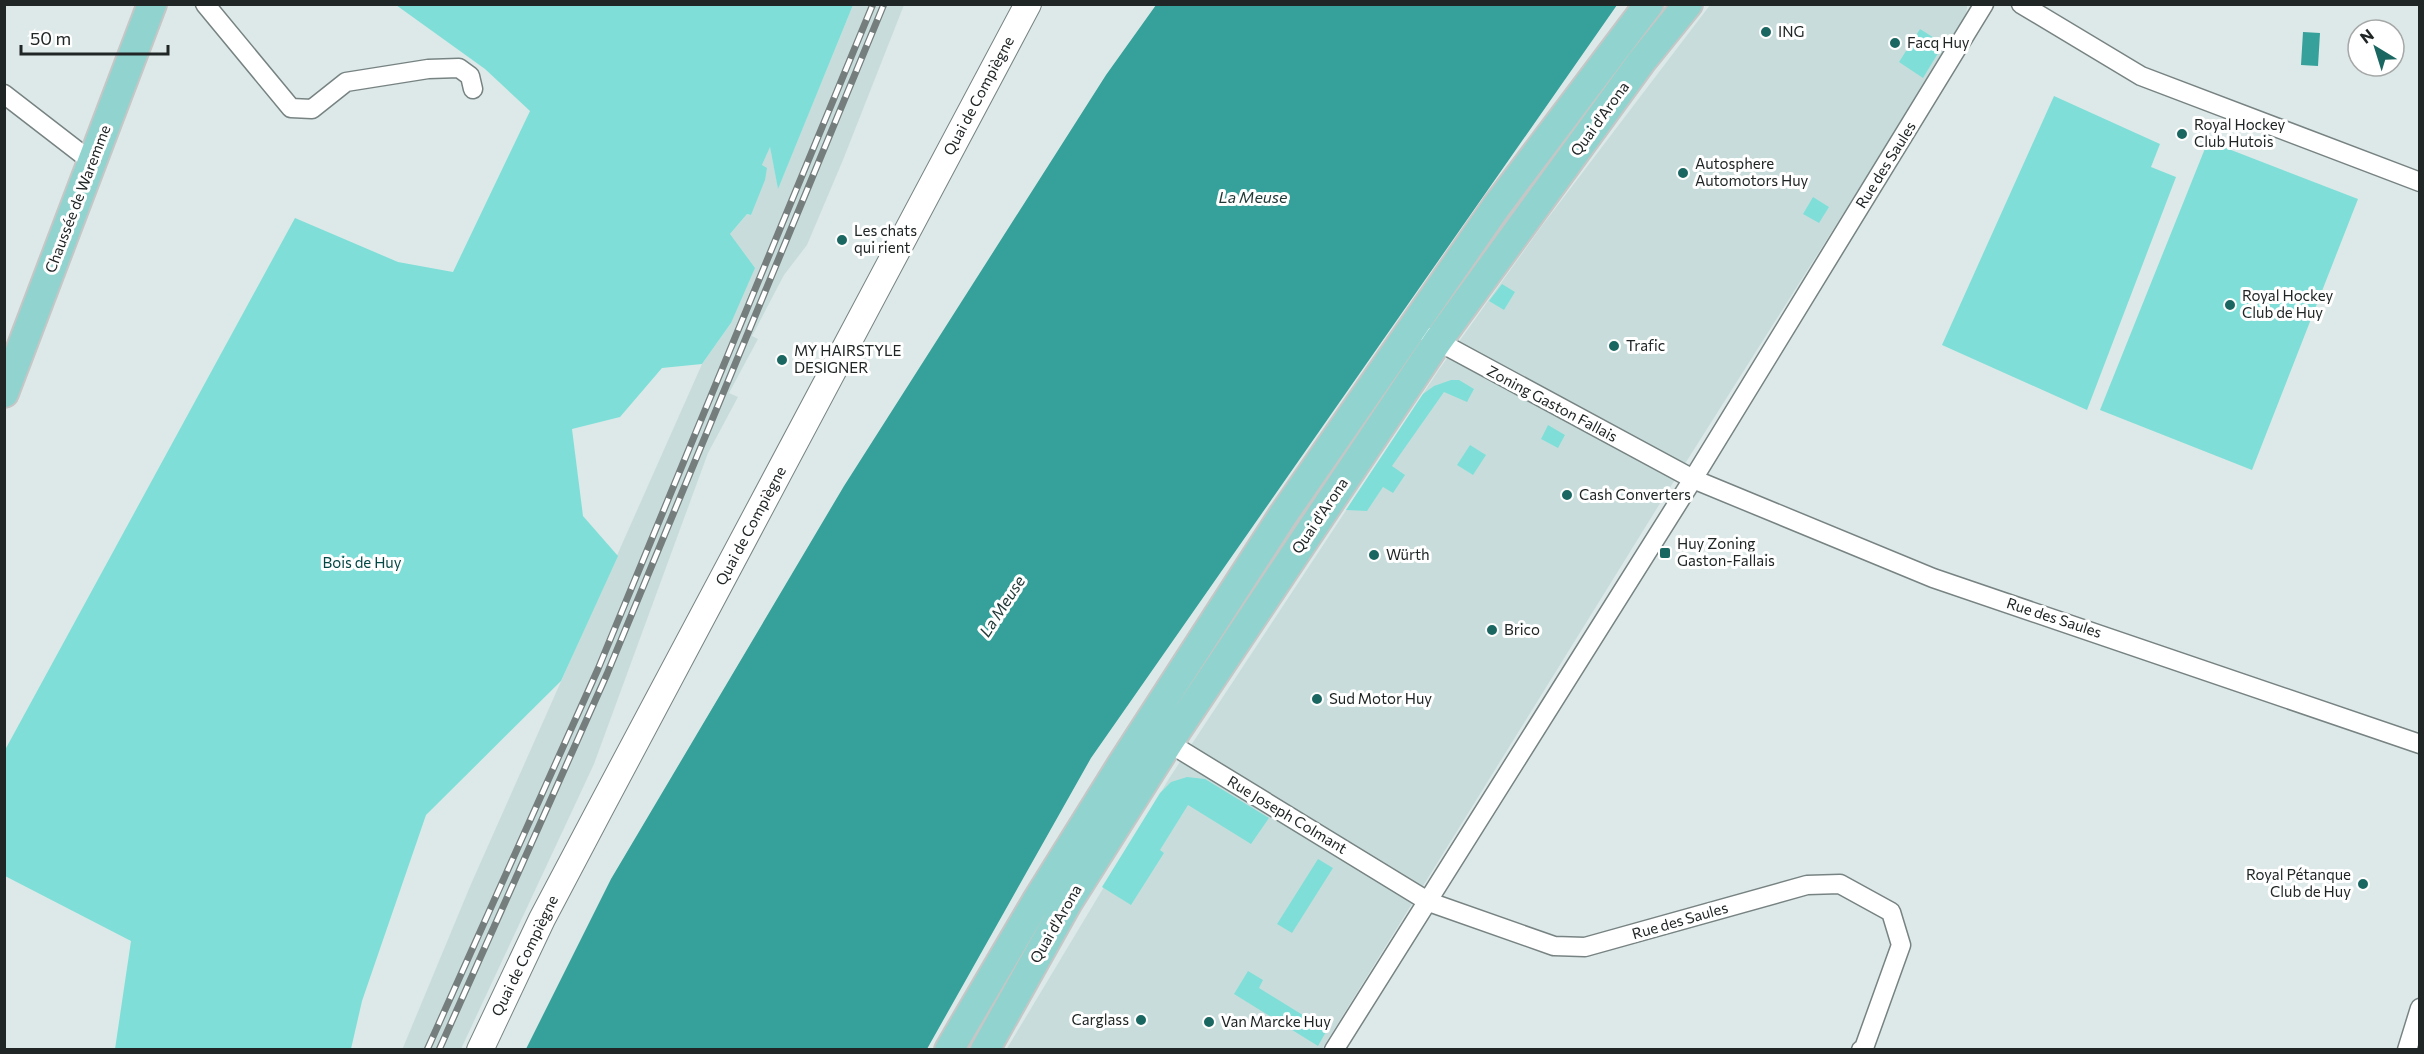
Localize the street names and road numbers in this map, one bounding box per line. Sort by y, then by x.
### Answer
street label: Quai de Compiègne [939,33,1017,158]
street label: Quai d'Arona [1566,78,1632,159]
street label: Rue des Saules [1851,118,1919,211]
street label: Chaussée de Waremme [41,122,114,275]
street label: Zoning Gaston Fallais [1484,361,1621,445]
street label: Quai de Compiègne [711,463,789,588]
street label: Quai d'Arona [1287,474,1351,557]
street label: Rue des Saules [2004,593,2104,641]
street label: Rue Joseph Colmant [1225,771,1350,857]
street label: Quai d'Arona [1025,881,1085,966]
street label: Quai de Compiègne [487,892,561,1019]
street label: Rue des Saules [1630,898,1730,942]

